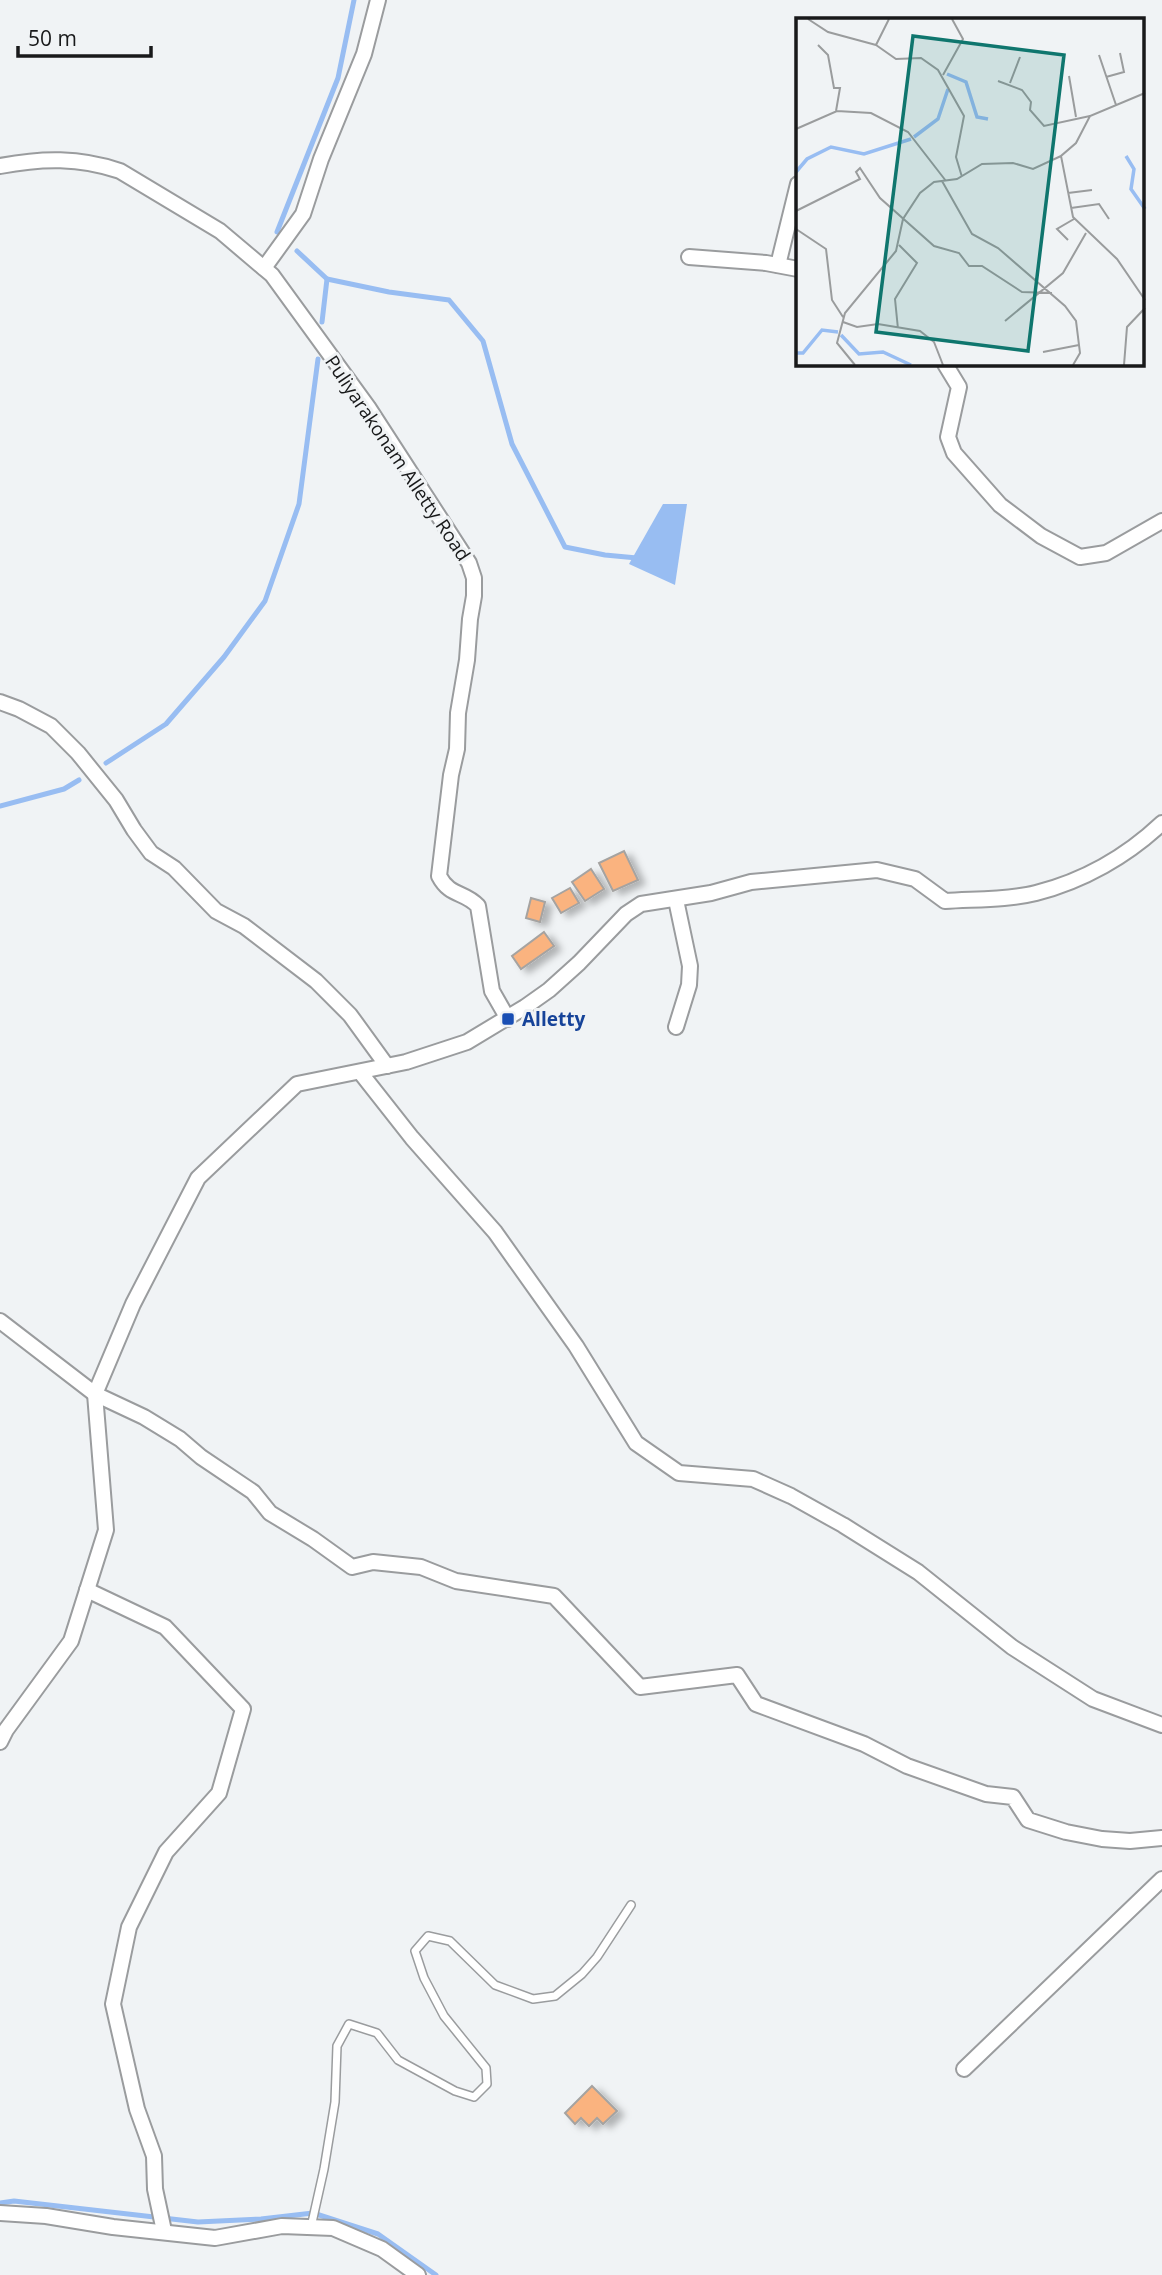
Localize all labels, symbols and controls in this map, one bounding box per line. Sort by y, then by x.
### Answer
scale bar [18,14,150,58]
inset map [796,18,1144,366]
text: 50 m [28,24,77,52]
street label: Puliyarakonam Alletty Road [319,350,477,566]
place label: Alletty [522,1006,585,1032]
marker: Alletty [500,1011,516,1027]

